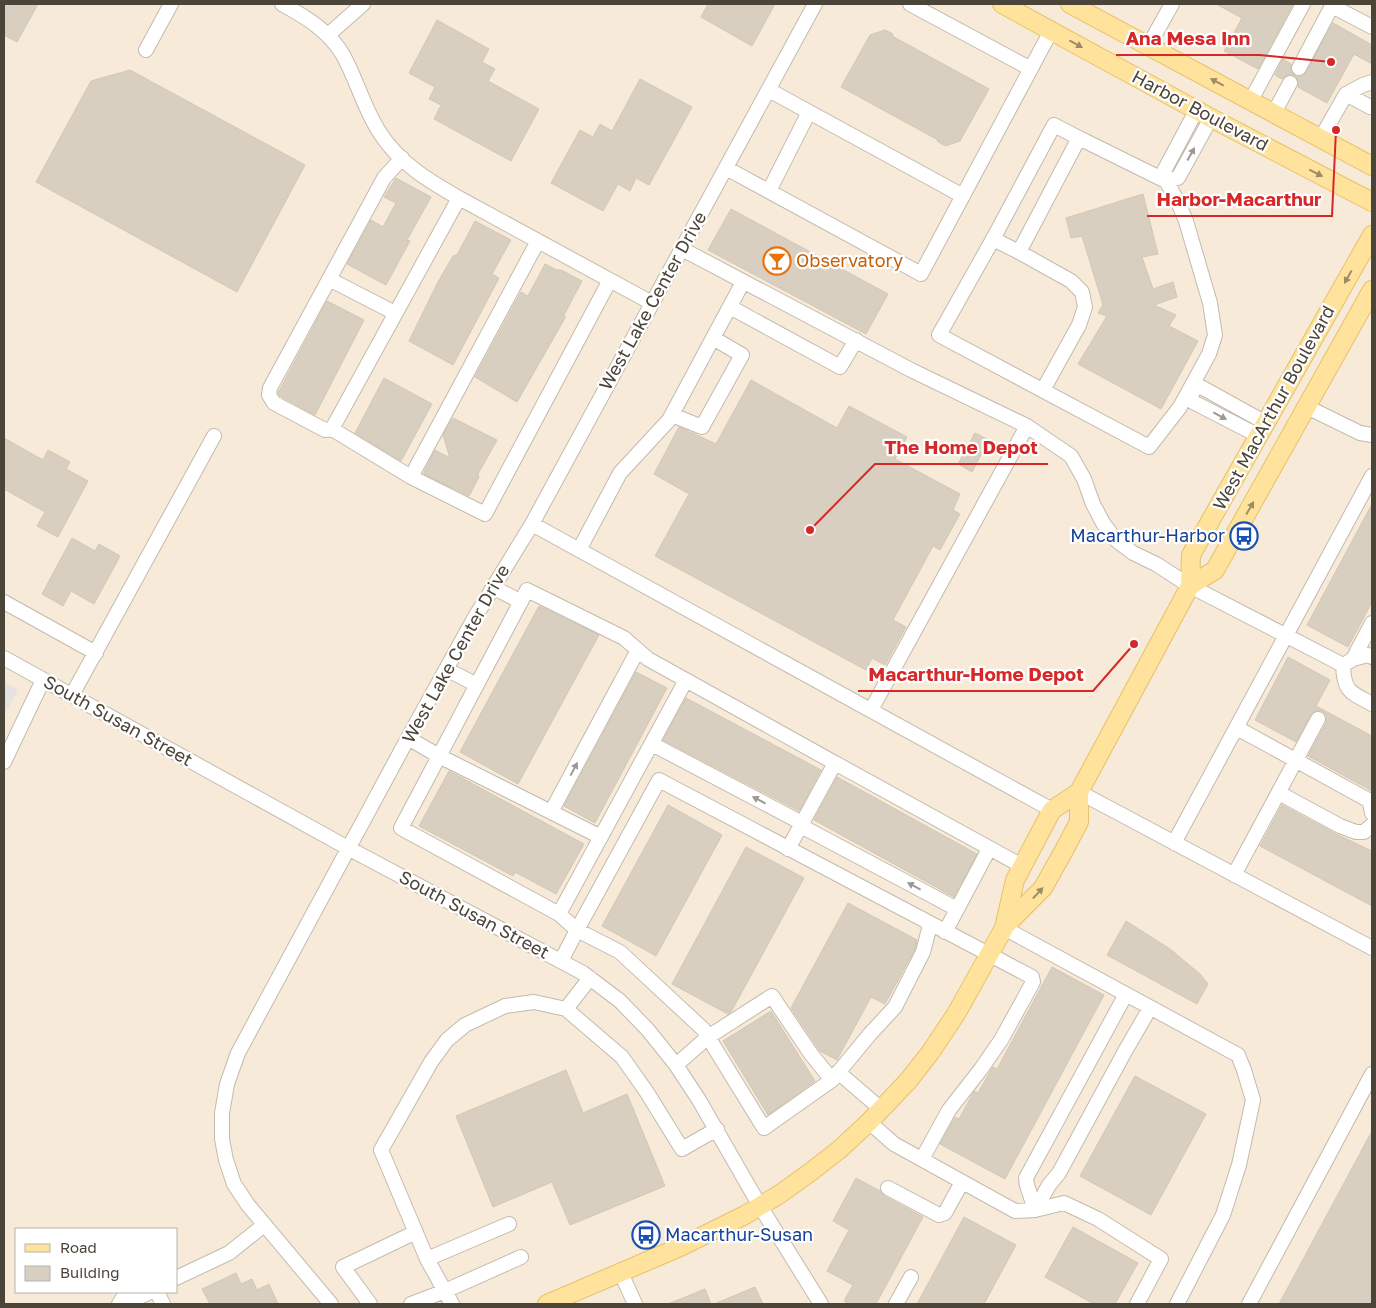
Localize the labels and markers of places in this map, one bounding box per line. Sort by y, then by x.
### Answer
callout: Ana Mesa Inn [1116,21,1260,55]
callout: Harbor-Macarthur [1147,182,1332,216]
bar icon: Observatory [762,246,792,276]
place label: Observatory [796,249,903,271]
callout: The Home Depot [875,430,1048,464]
bus stop icon: Macarthur-Harbor [1229,521,1259,551]
place label: Macarthur-Harbor [1070,524,1225,546]
callout: Macarthur-Home Depot [858,657,1093,691]
bus stop icon: Macarthur-Susan [631,1220,661,1250]
place label: Macarthur-Susan [665,1223,813,1245]

